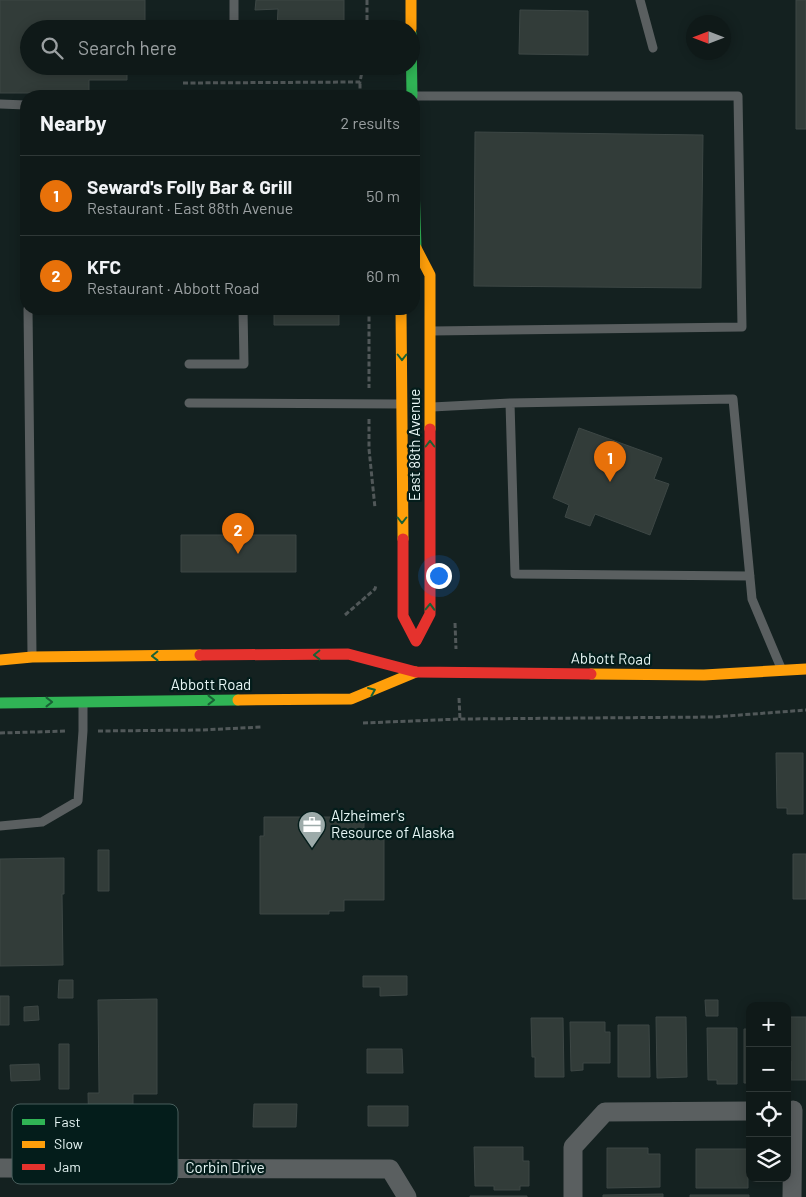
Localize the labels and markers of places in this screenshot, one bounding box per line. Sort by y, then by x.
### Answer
pin: 1 [594,441,626,482]
pin: 2 [222,513,254,554]
place label: Alzheimer's Resource of Alaska [331,806,454,841]
office icon: Alzheimer's Resource of Alaska [297,810,327,849]

